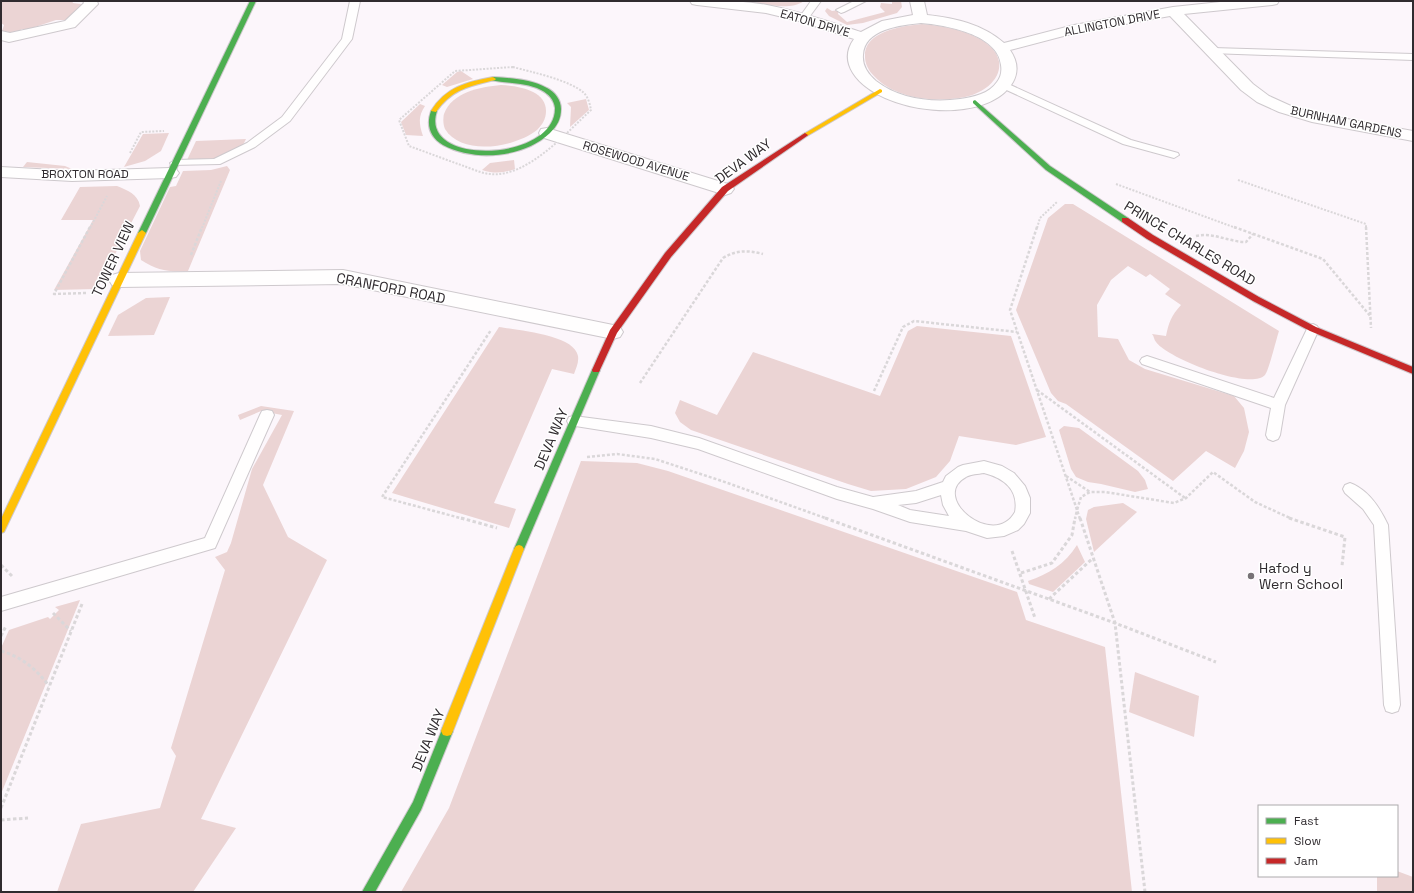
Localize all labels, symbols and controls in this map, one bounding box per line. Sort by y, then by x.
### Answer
street label: EATON DRIVE [778,5,852,41]
street label: ALLINGTON DRIVE [1063,6,1162,40]
street label: BURNHAM GARDENS [1289,102,1403,142]
street label: DEVA WAY [711,134,775,188]
street label: ROSEWOOD AVENUE [581,137,691,185]
street label: BROXTON ROAD [41,166,129,182]
street label: PRINCE CHARLES ROAD [1121,197,1259,289]
street label: TOWER VIEW [88,218,138,300]
street label: CRANFORD ROAD [335,269,447,307]
street label: DEVA WAY [530,405,572,473]
place label: Hafod y Wern School [1259,559,1343,593]
marker: Hafod y Wern School [1246,571,1256,581]
street label: DEVA WAY [407,706,449,774]
legend [1258,805,1398,877]
text: Fast [1294,813,1319,829]
text: Slow [1294,833,1321,849]
text: Jam [1294,853,1318,869]

